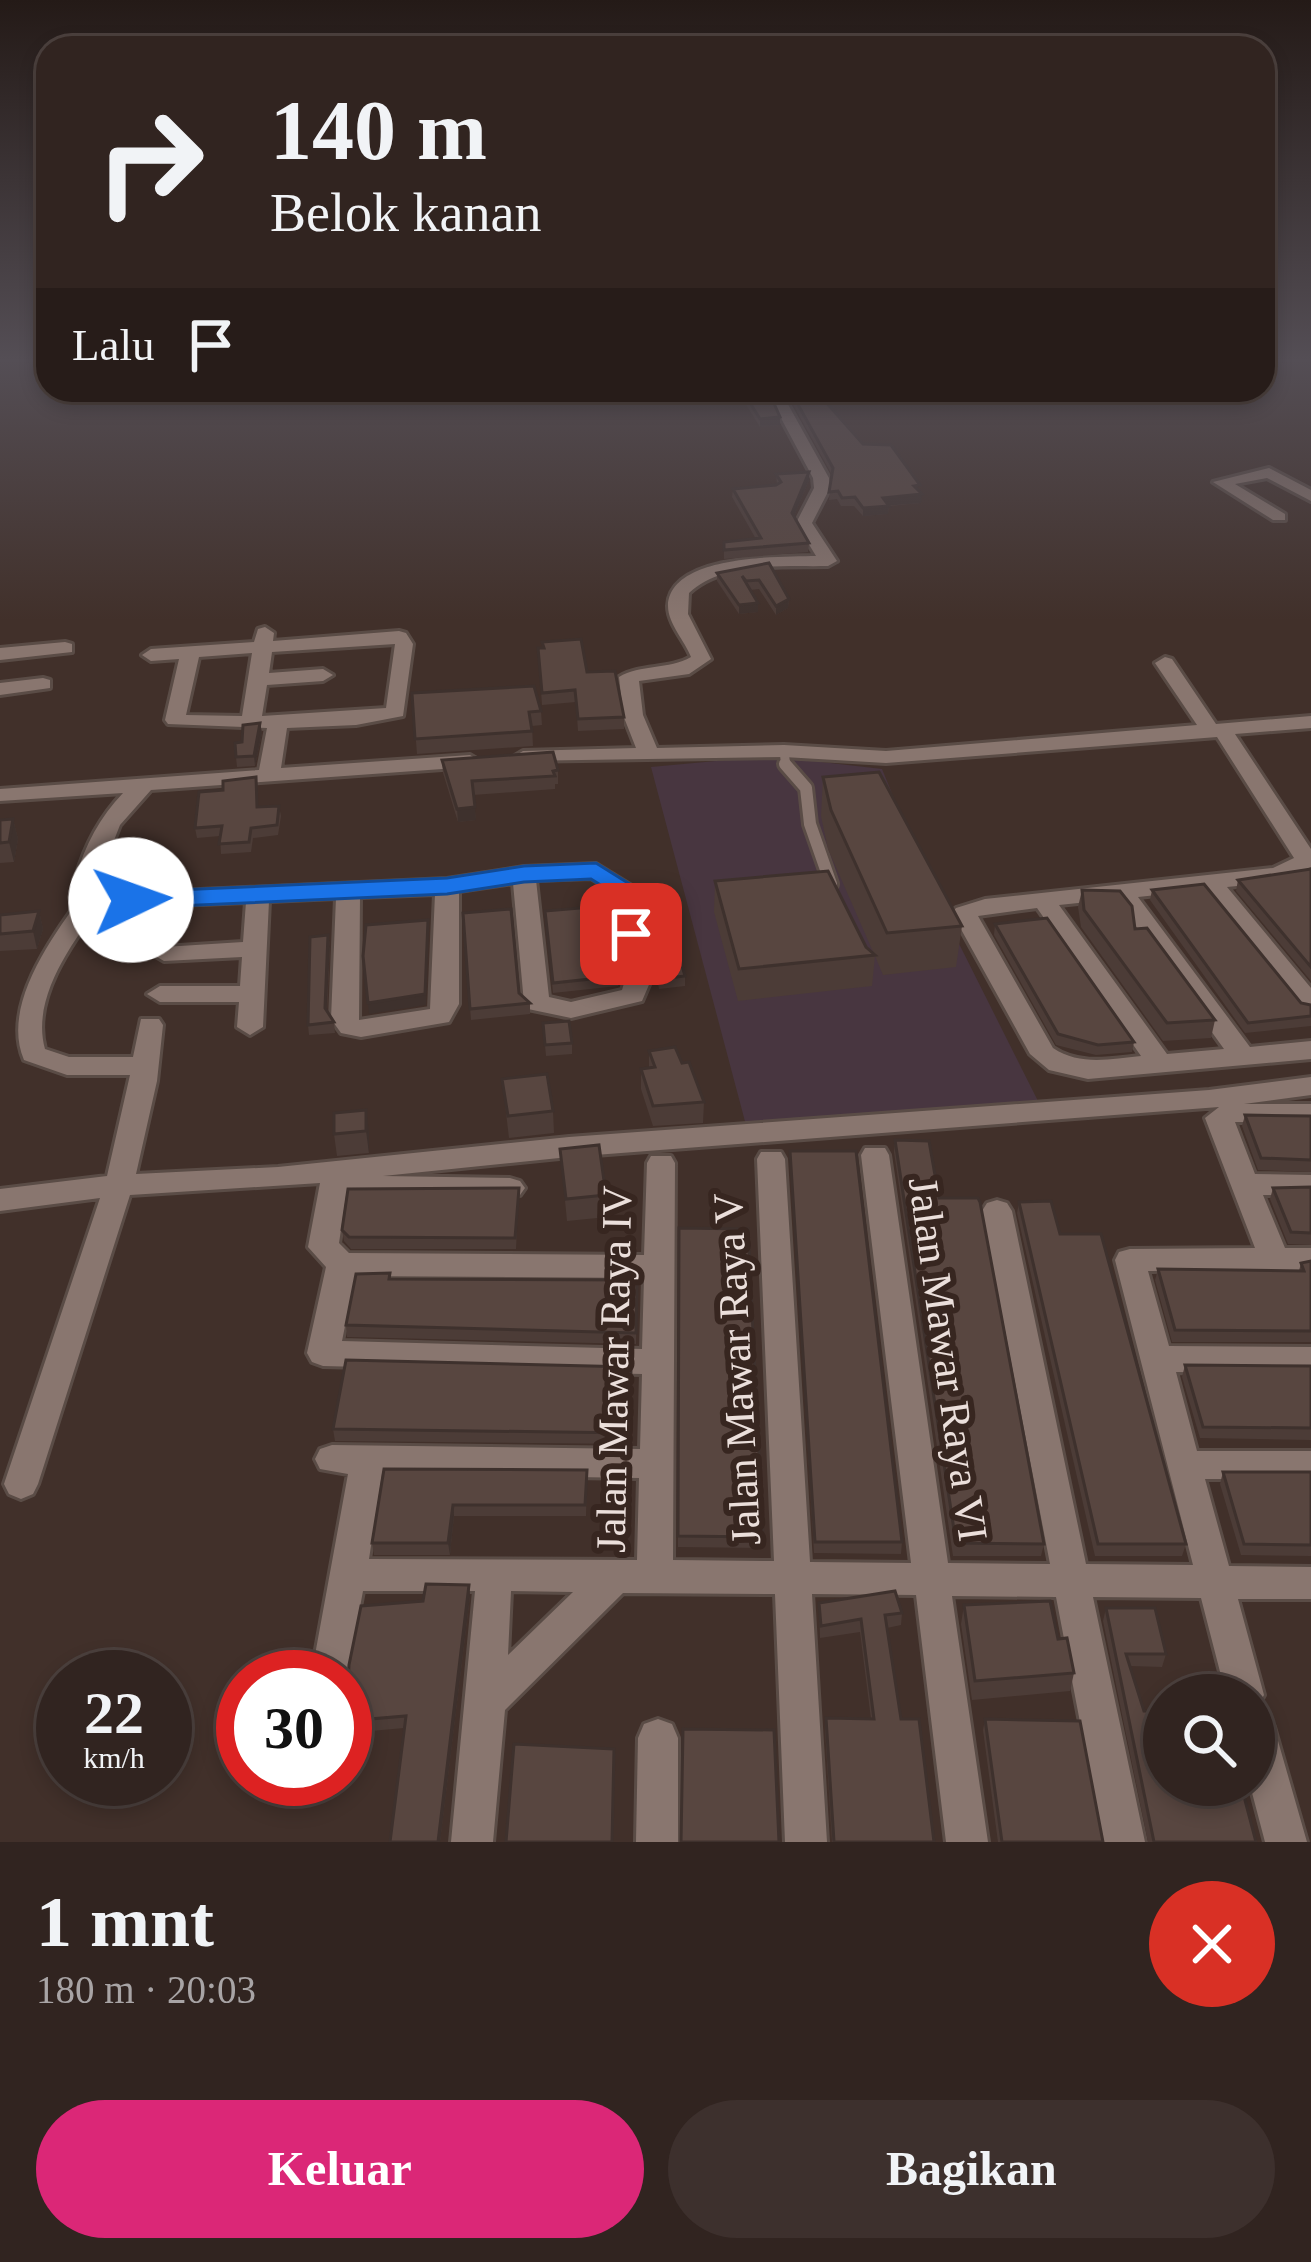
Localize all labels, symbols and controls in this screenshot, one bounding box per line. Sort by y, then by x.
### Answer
icon: right [72,84,228,240]
text: 140 m [270,84,487,177]
text: Belok kanan [270,183,541,243]
icon: arrive [178,312,244,378]
text: Lalu [72,320,154,370]
position arrow [68,837,194,963]
pin [580,883,682,985]
icon: arrive [598,901,664,967]
street label: Jalan Mawar Raya VI [900,1174,996,1544]
street label: Jalan Mawar Raya IV [588,1185,640,1553]
street label: Jalan Mawar Raya V [705,1192,769,1546]
speed limit sign: 30 [216,1650,372,1806]
map controls [1143,1674,1275,1806]
button: search [1143,1674,1275,1806]
text: 22 [84,1680,144,1746]
text: km/h [83,1741,145,1774]
button: close [1149,1881,1275,2007]
text: 1 mnt [36,1882,214,1962]
text: 180 m · 20:03 [36,1968,256,2011]
button: Keluar [36,2100,644,2238]
button: Bagikan [668,2100,1275,2238]

